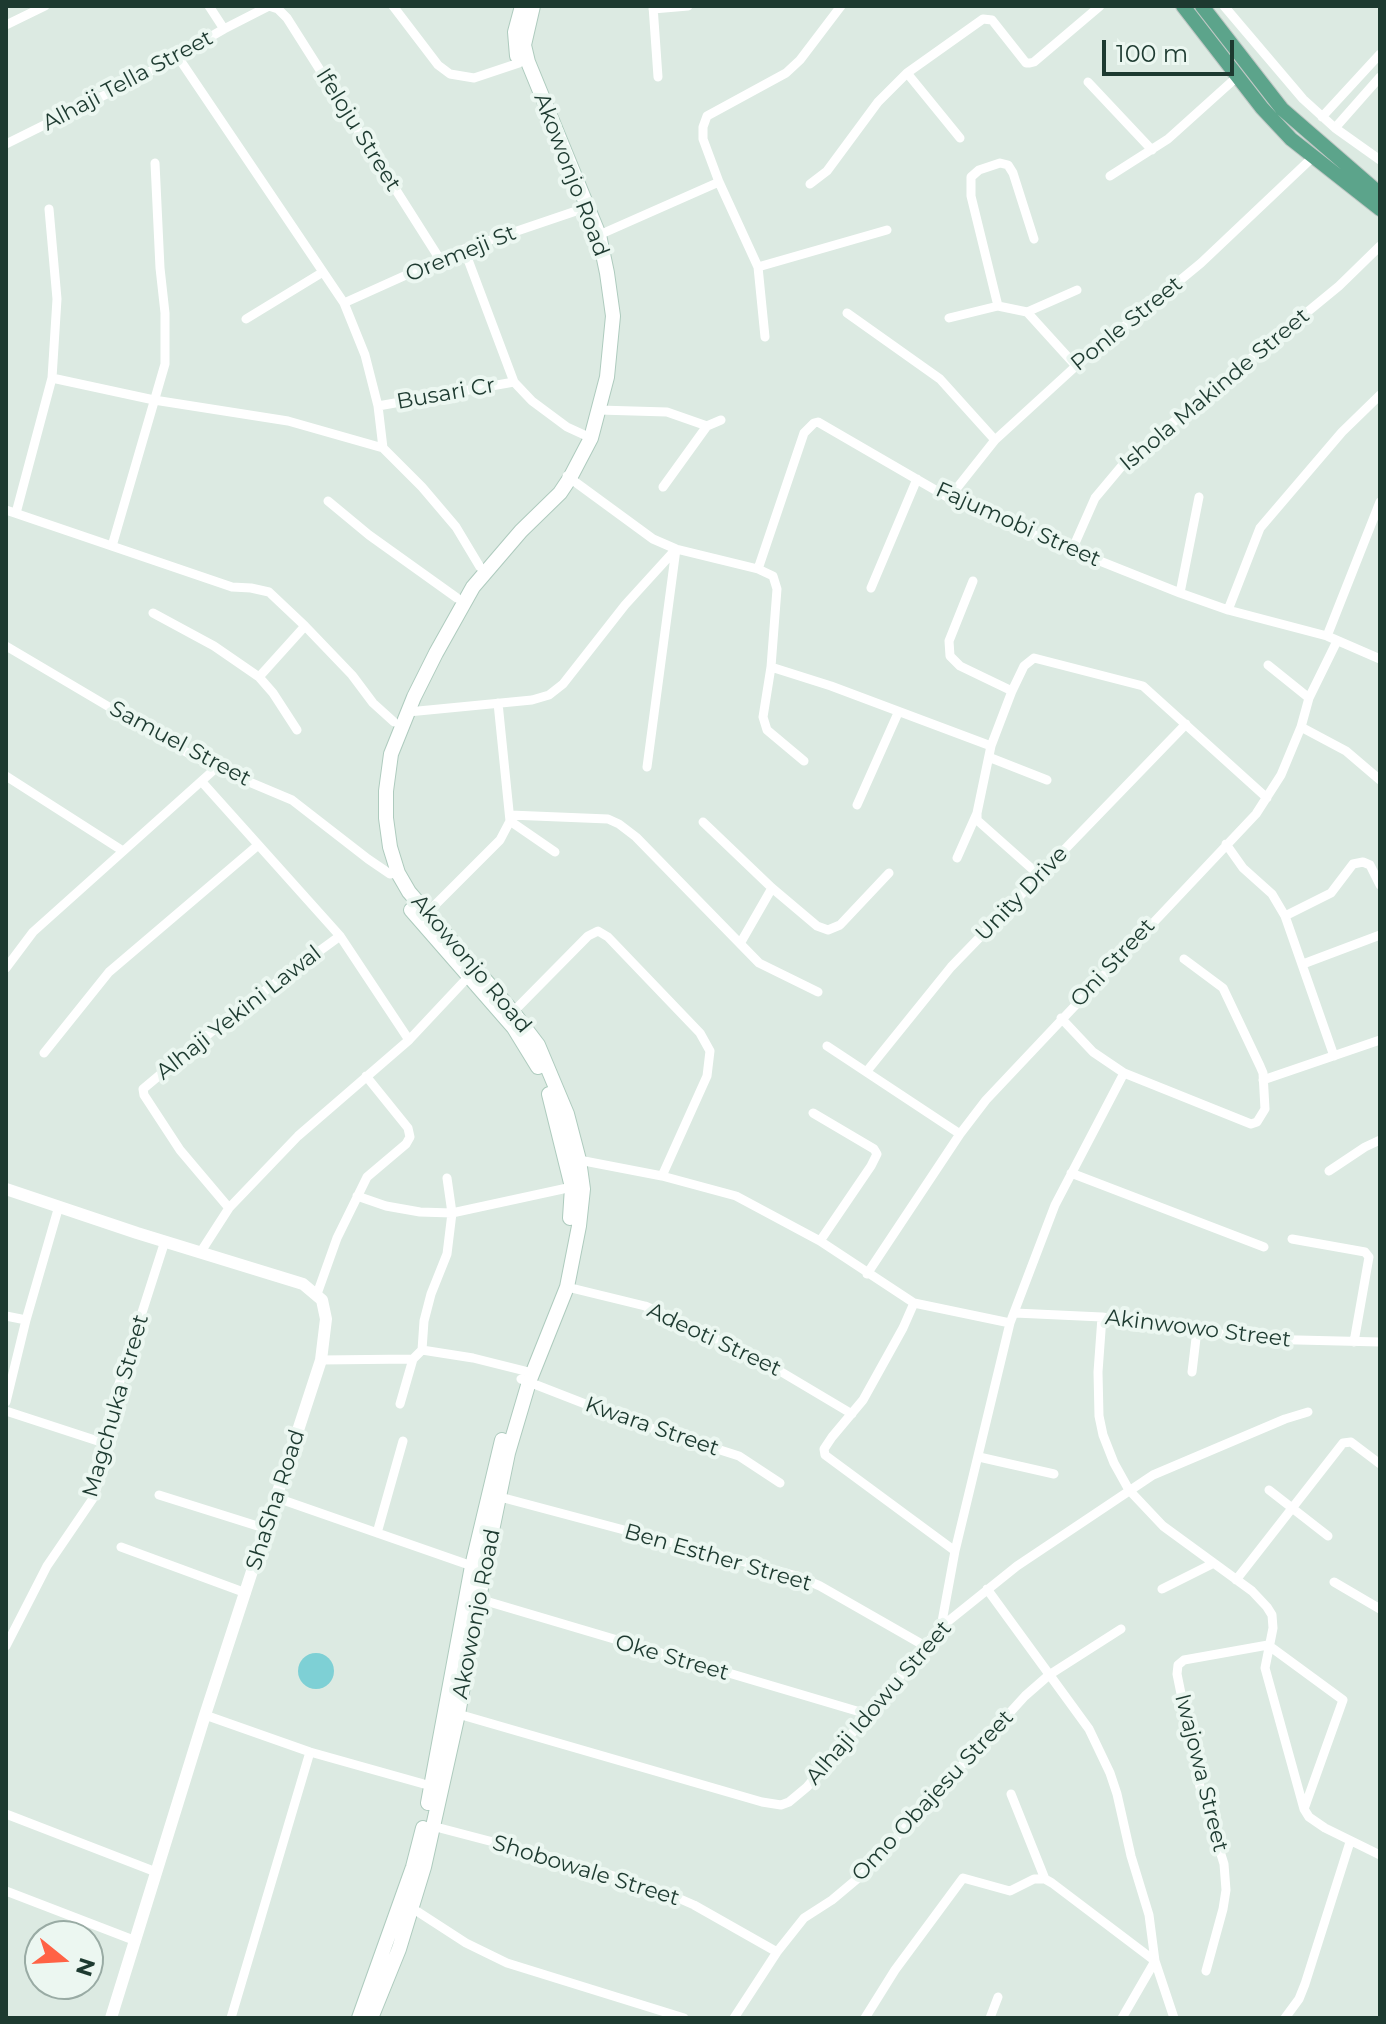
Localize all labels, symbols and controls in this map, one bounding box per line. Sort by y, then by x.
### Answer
scale bar [1106,24,1238,74]
street label: Alhaji Tella Street [38,25,218,137]
text: 100 m [1116,39,1188,68]
street label: Ifeloju Street [310,64,406,196]
street label: Akowonjo Road [528,90,614,260]
street label: Oremeji St [402,220,520,288]
street label: Ponle Street [1066,271,1188,377]
street label: Ishola Makinde Street [1115,303,1315,477]
street label: Busari Cr [395,372,497,416]
street label: Fajumobi Street [932,477,1104,573]
street label: Samuel Street [105,696,255,792]
street label: Unity Drive [970,841,1074,947]
street label: Akowonjo Road [405,889,537,1039]
street label: Oni Street [1065,913,1161,1013]
street label: Alhaji Yekini Lawal [151,940,327,1086]
street label: Adeoti Street [643,1297,785,1383]
street label: Akinwowo Street [1104,1305,1292,1353]
street label: Magchuka Street [77,1311,155,1501]
street label: Kwara Street [582,1392,722,1462]
street label: ShaSha Road [241,1426,311,1574]
street label: Ben Esther Street [621,1519,815,1597]
street label: Akowonjo Road [448,1527,506,1701]
street label: Alhaji Idowu Street [801,1616,957,1790]
street label: Oke Street [612,1629,732,1687]
street label: Iwajowa Street [1169,1691,1233,1855]
street label: Omo Obajesu Street [847,1705,1019,1887]
street label: Shobowale Street [489,1830,683,1912]
north arrow [24,1920,104,2000]
text: N [70,1954,101,1980]

